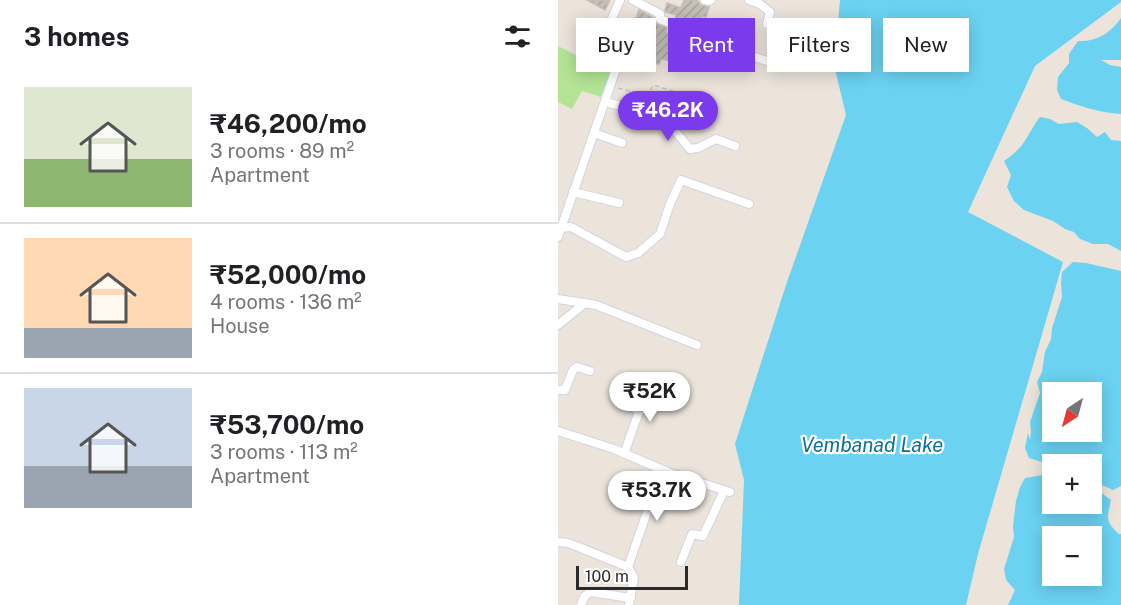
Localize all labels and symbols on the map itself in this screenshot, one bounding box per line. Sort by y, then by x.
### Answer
pin: ₹46.2K [619,91,717,142]
pin: ₹52K [614,372,686,423]
north arrow [1042,382,1102,442]
water label: Vembanad Lake [801,433,943,457]
pin: ₹53.7K [608,471,706,522]
scale bar [576,563,688,590]

